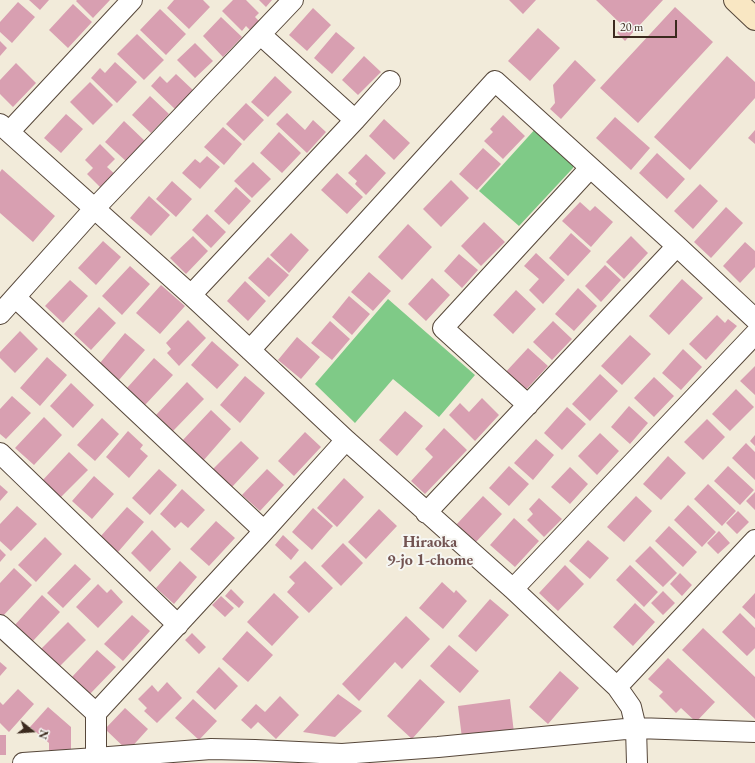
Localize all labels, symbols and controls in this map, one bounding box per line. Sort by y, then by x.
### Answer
scale bar [615,12,679,38]
text: 20 m [620,19,643,35]
district label: Hiraoka 9-jo 1-chome [387,533,473,571]
north arrow [12,711,52,751]
text: N [35,728,51,741]

